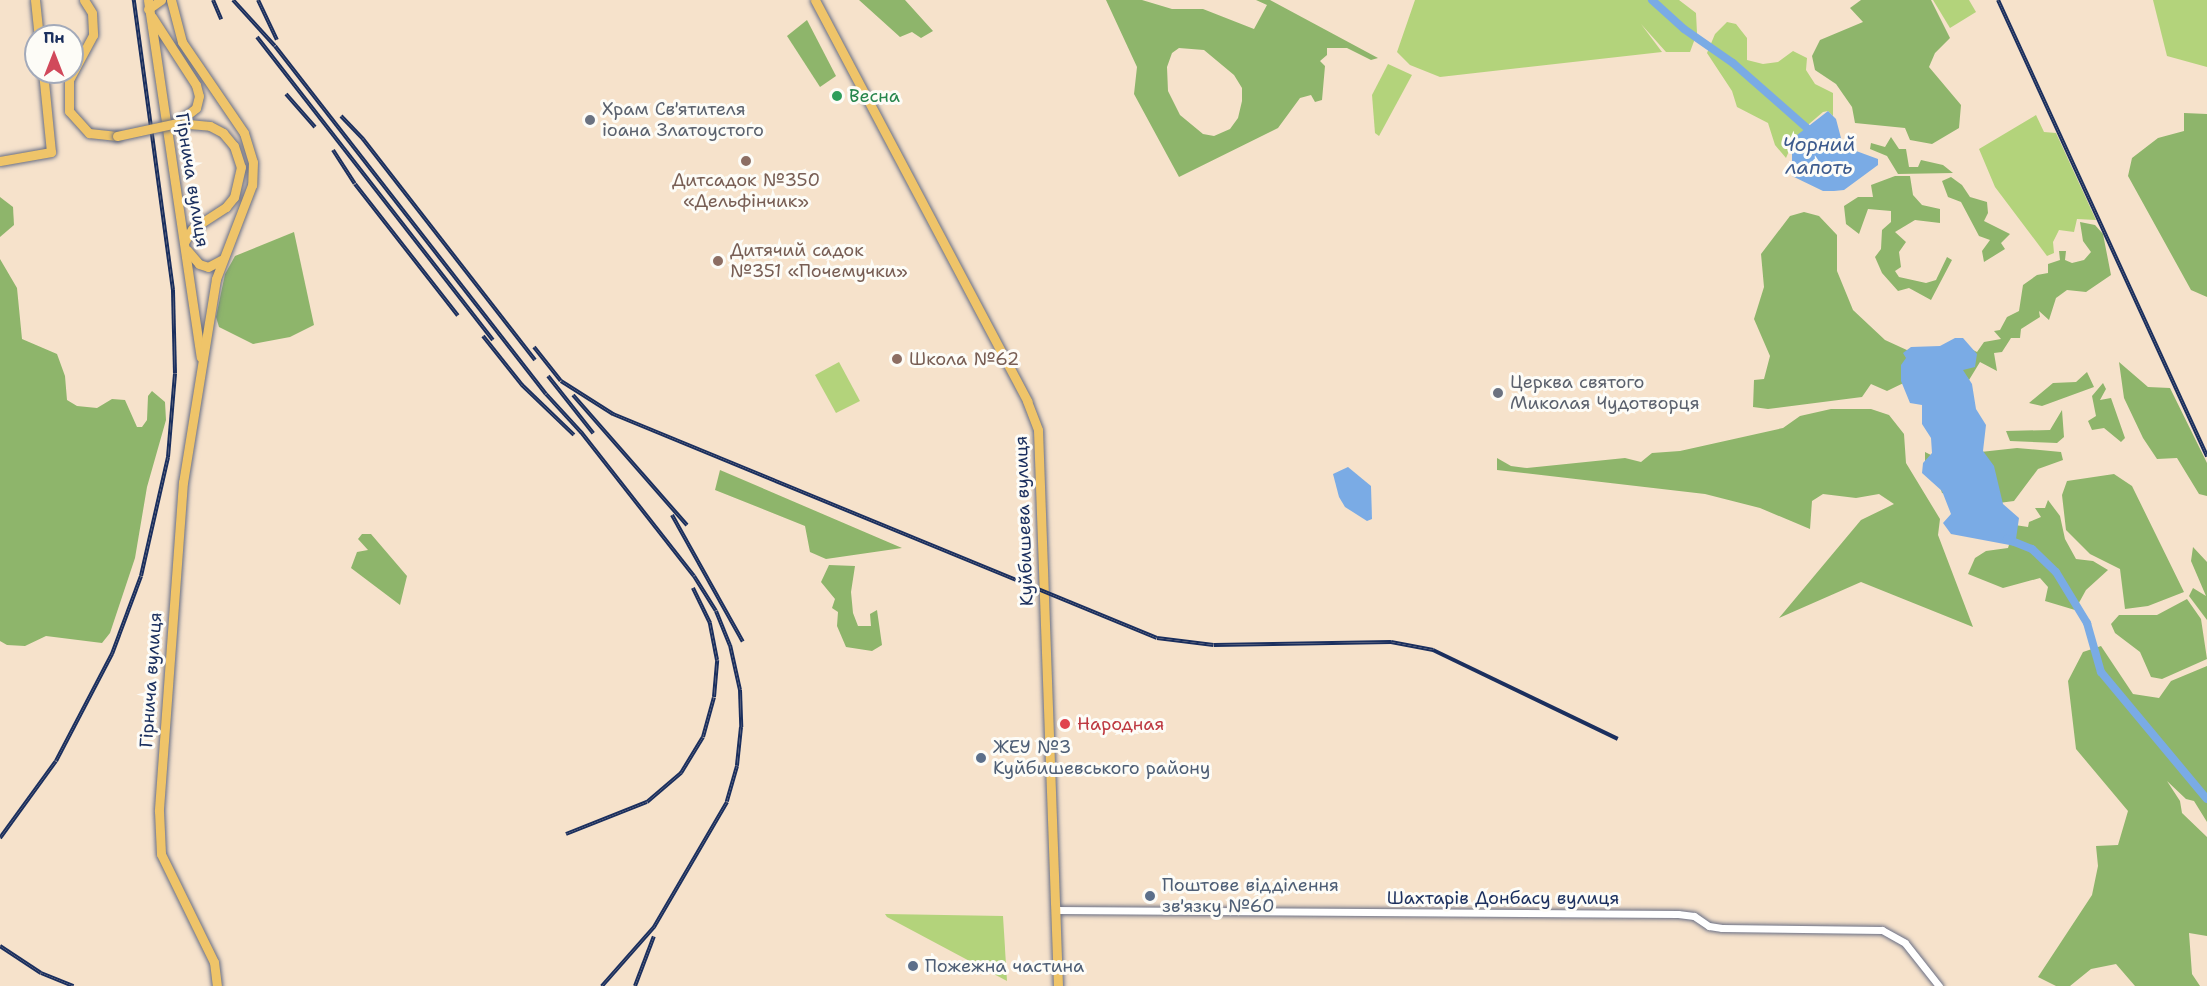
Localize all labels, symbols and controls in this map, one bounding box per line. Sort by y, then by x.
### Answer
north arrow [24,24,84,84]
text: Пн [43,27,65,48]
place label: Весна [849,85,900,107]
marker: Весна [830,89,844,103]
place label: Храм Св'ятителя іоана Златоустого [602,99,764,142]
street label: Гірнича вулиця [171,111,213,249]
marker: Храм Св'ятителя іоана Златоустого [583,113,597,127]
water label: Чорний лапоть [1782,132,1856,179]
marker: Дитсадок №350 «Дельфінчик» [739,154,753,168]
place label: Дитсадок №350 «Дельфінчик» [672,170,820,213]
place label: Дитячий садок №351 «Почемучки» [730,240,908,282]
marker: Дитячий садок №351 «Почемучки» [711,254,725,268]
place label: Школа №62 [909,348,1019,370]
marker: Школа №62 [890,352,904,366]
place label: Церква святого Миколая Чудотворця [1510,372,1700,415]
marker: Церква святого Миколая Чудотворця [1491,386,1505,400]
street label: Куйбишева вулиця [1010,435,1038,607]
street label: Гірнича вулиця [135,611,167,749]
place label: Народная [1077,713,1164,735]
marker: Народная [1058,717,1072,731]
place label: ЖЕУ №3 Куйбишевського району [993,737,1210,780]
marker: ЖЕУ №3 Куйбишевського району [974,751,988,765]
place label: Поштове відділення зв'язку №60 [1162,875,1339,918]
street label: Шахтарів Донбасу вулиця [1387,887,1619,909]
marker: Поштове відділення зв'язку №60 [1143,889,1157,903]
place label: Пожежна частина [925,955,1084,977]
marker: Пожежна частина [906,959,920,973]

